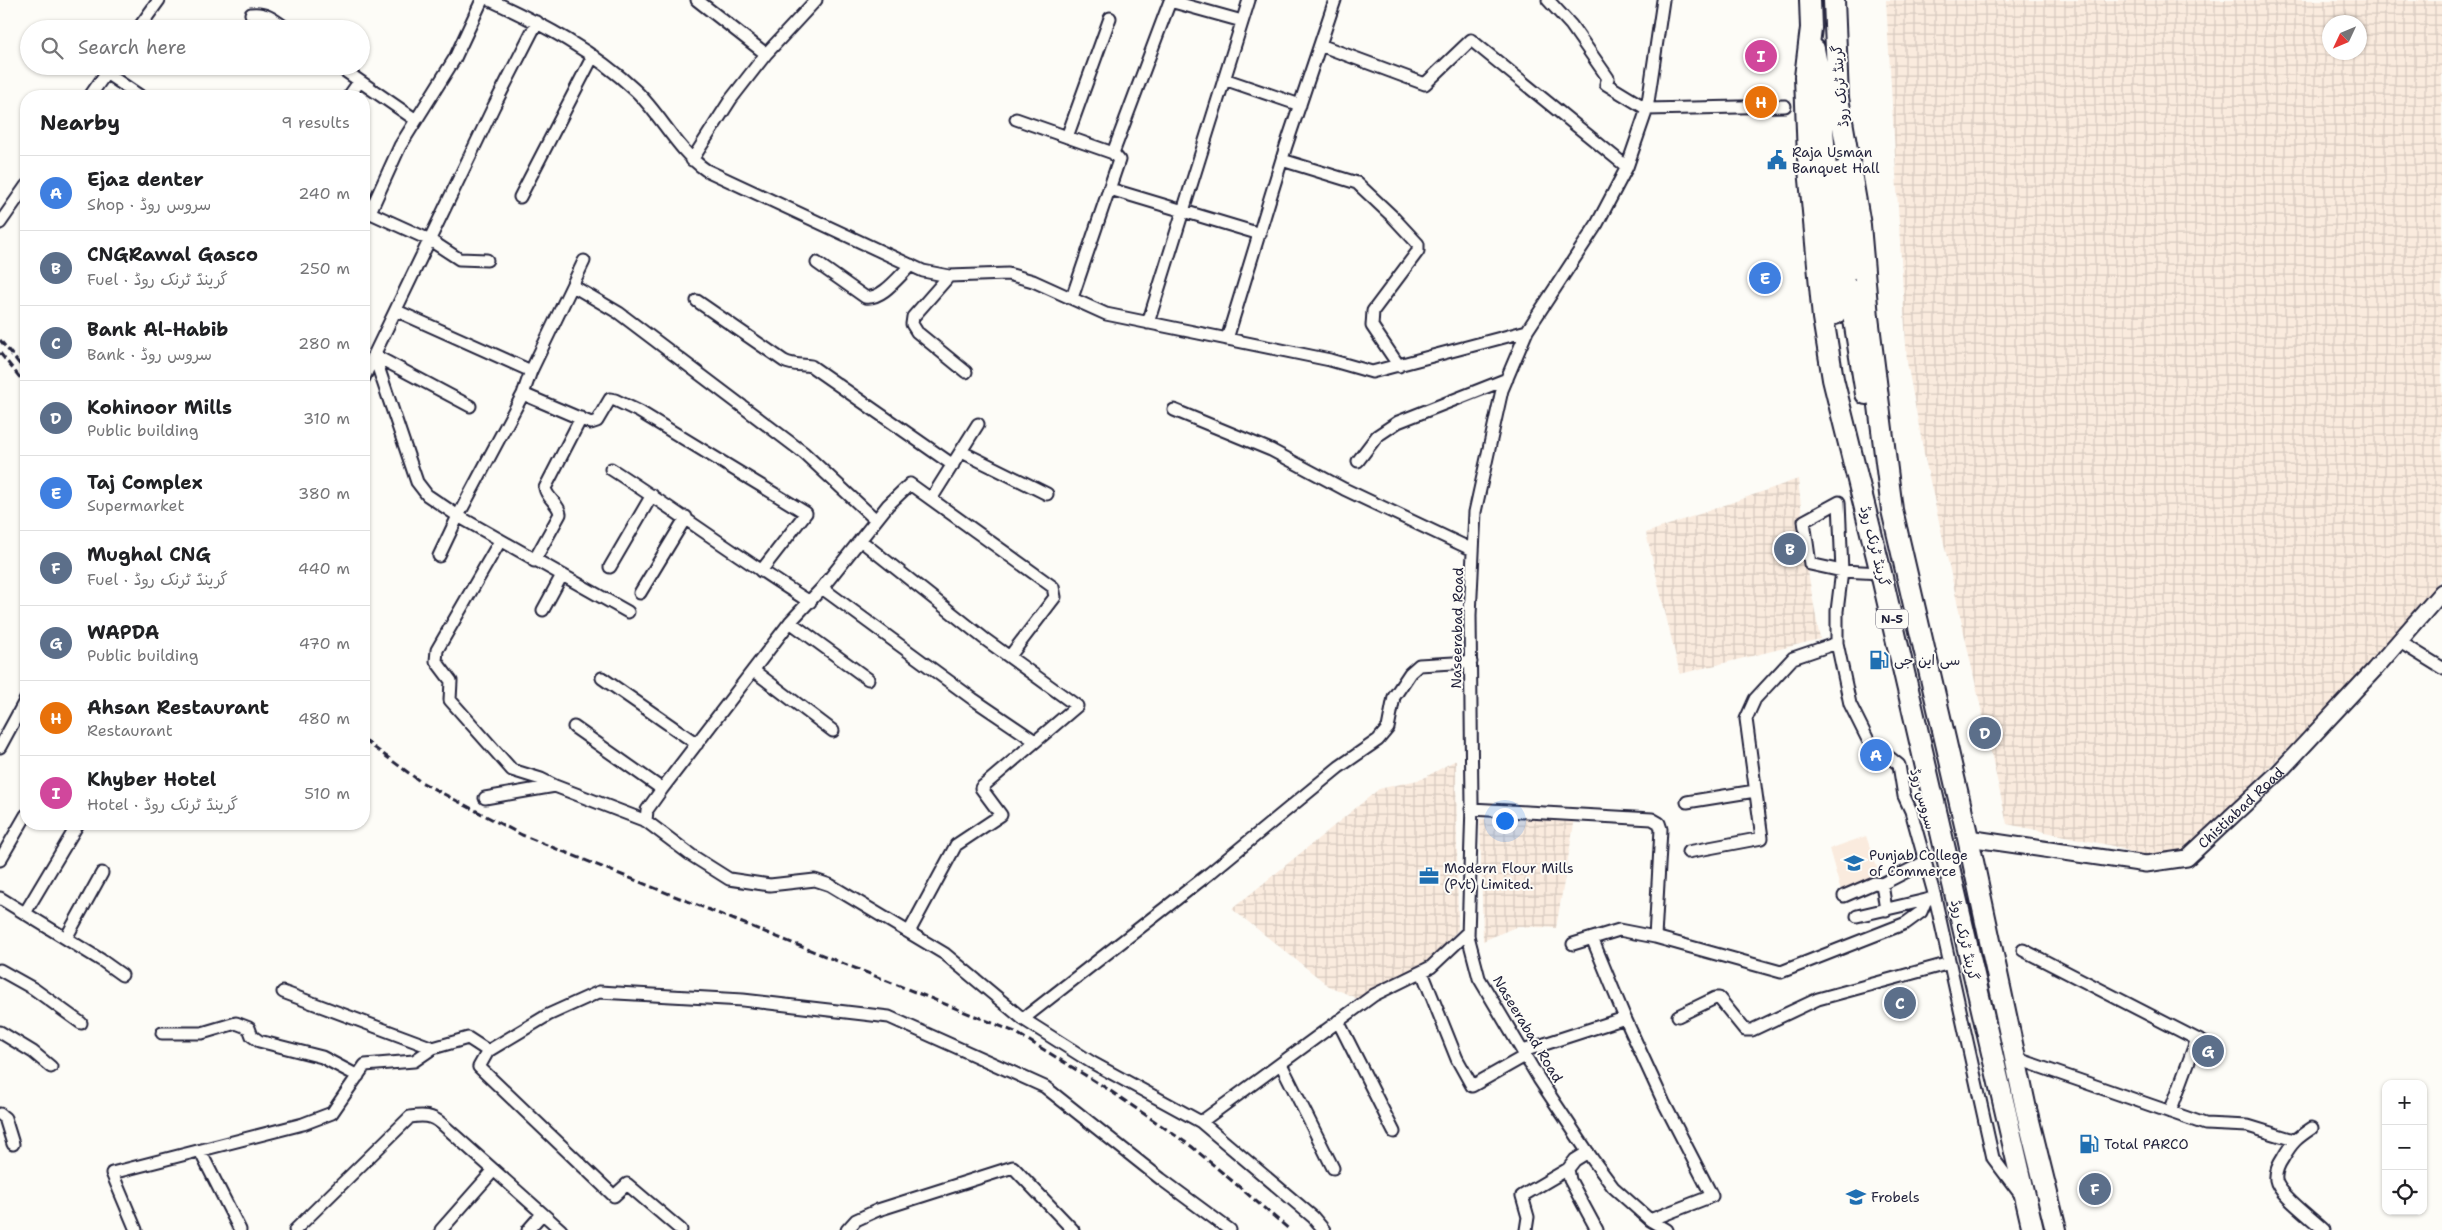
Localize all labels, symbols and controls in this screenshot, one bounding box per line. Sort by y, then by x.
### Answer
north arrow [2322,15,2367,60]
search box [20,20,370,75]
icon: search [38,34,66,62]
text: Search here [78,35,187,60]
pin: I [1745,37,1777,75]
street label: گرینڈ ٹرنک روڈ [1827,44,1853,128]
pin: H [1745,83,1777,121]
text: Nearby [40,109,120,137]
text: 9 results [281,112,350,133]
place label: Raja Usman Banquet Hall [1792,143,1880,177]
public building icon: Raja Usman Banquet Hall [1766,149,1788,171]
text: Ejaz denter [87,167,204,192]
text: A [50,183,62,204]
text: 240 m [298,183,350,204]
text: Shop · سروس روڈ [87,194,211,215]
text: CNGRawal Gasco [87,242,258,267]
text: B [51,258,61,279]
text: 250 m [299,258,350,279]
pin: E [1749,259,1781,297]
text: Fuel · گرینڈ ٹرنک روڈ [87,269,228,290]
text: Bank Al-Habib [87,317,228,342]
text: C [51,333,61,354]
text: 280 m [298,333,350,354]
text: Bank · سروس روڈ [87,344,212,365]
text: Kohinoor Mills [87,395,232,420]
text: D [50,408,62,429]
text: 310 m [303,408,350,429]
text: Public building [87,420,199,441]
text: Taj Complex [87,470,203,495]
text: E [51,483,61,504]
text: 380 m [298,483,350,504]
text: Supermarket [87,495,184,516]
street label: گرینڈ ٹرنک روڈ [1856,504,1894,588]
pin: B [1774,530,1806,568]
text: Mughal CNG [87,542,211,567]
text: F [51,558,61,579]
text: 440 m [298,558,350,579]
street label: Naseerabad Road [1447,567,1467,689]
text: Fuel · گرینڈ ٹرنک روڈ [87,569,228,590]
road number: N-5 [1876,610,1908,628]
text: WAPDA [87,620,159,645]
text: G [50,633,62,654]
text: 470 m [299,633,350,654]
text: Public building [87,645,199,666]
fuel station icon: سی این جی [1868,649,1890,671]
place label: سی این جی [1894,651,1960,669]
text: Ahsan Restaurant [87,695,269,720]
text: H [50,708,62,729]
text: 480 m [298,708,350,729]
pin: D [1969,714,2001,752]
text: Restaurant [87,720,173,741]
pin: A [1860,736,1892,774]
street label: Chistiabad Road [2194,763,2288,852]
text: Khyber Hotel [87,767,216,792]
street label: سروس روڈ [1906,767,1940,831]
text: I [52,783,60,804]
text: 510 m [304,783,350,804]
text: Hotel · گرینڈ ٹرنک روڈ [87,794,238,815]
your location [1492,808,1518,834]
place label: Punjab College of Commerce [1869,846,1968,880]
school or university icon: Punjab College of Commerce [1843,852,1865,874]
place label: Modern Flour Mills (Pvt) Limited. [1444,859,1574,893]
office icon: Modern Flour Mills (Pvt) Limited. [1418,865,1440,887]
street label: گرینڈ ٹرنک روڈ [1947,898,1983,982]
street label: Naseerabad Road [1489,972,1567,1086]
pin: C [1884,984,1916,1022]
pin: G [2192,1032,2224,1070]
map controls [2382,1080,2427,1215]
button: + [2382,1080,2427,1125]
button: − [2382,1125,2427,1170]
fuel station icon: Total PARCO [2078,1133,2100,1155]
place label: Total PARCO [2104,1135,2188,1153]
pin: F [2079,1170,2111,1208]
button: locate [2382,1170,2427,1215]
school or university icon: Frobels [1845,1186,1867,1208]
place label: Frobels [1871,1188,1920,1206]

